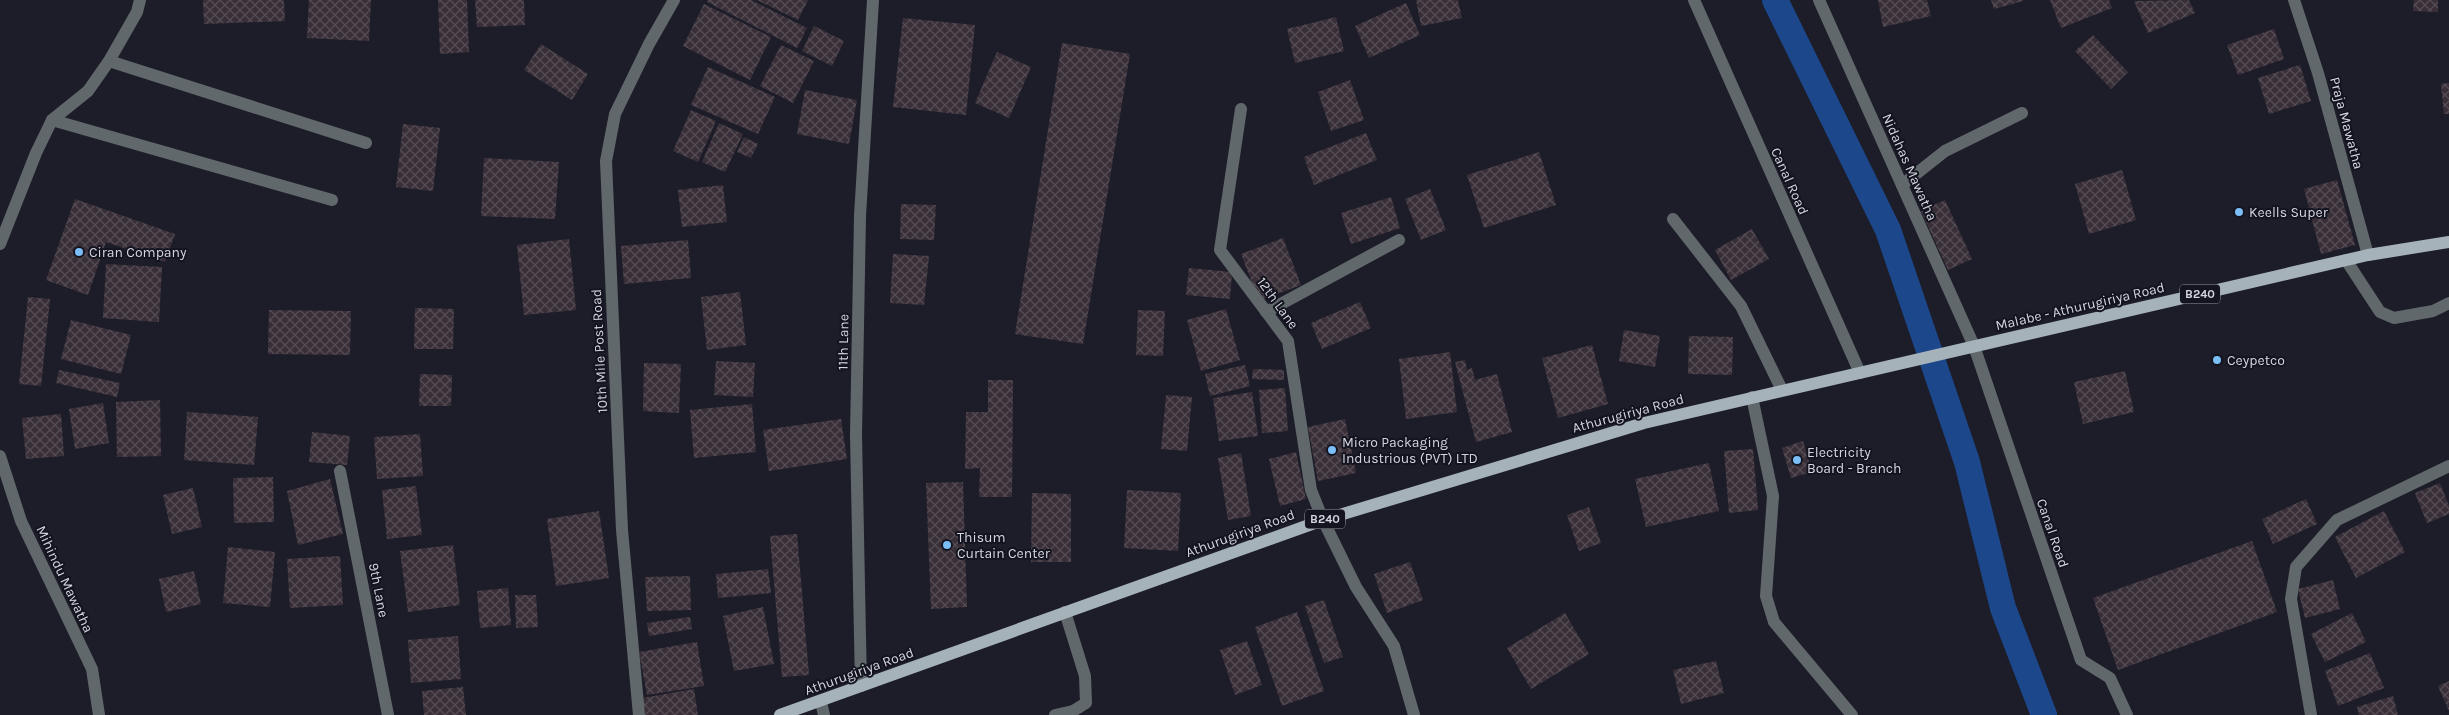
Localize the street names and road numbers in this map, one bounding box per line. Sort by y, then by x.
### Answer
street label: Praja Mawatha [2326,75,2367,171]
street label: Nidahas Mawatha [1878,111,1941,223]
street label: Canal Road [1767,145,1812,218]
street label: 12th Lane [1253,274,1302,332]
street label: Malabe - Athurugiriya Road [1994,279,2166,334]
road number: B240 [2180,284,2220,304]
street label: 10th Mile Post Road [588,289,611,413]
street label: 11th Lane [835,314,852,370]
street label: Athurugiriya Road [1570,390,1686,437]
street label: Canal Road [2033,496,2072,570]
street label: Athurugiriya Road [1183,506,1297,561]
road number: B240 [1305,509,1345,528]
street label: Mihindu Mawatha [32,523,97,635]
street label: 9th Lane [365,561,392,619]
street label: Athurugiriya Road [802,644,916,699]

